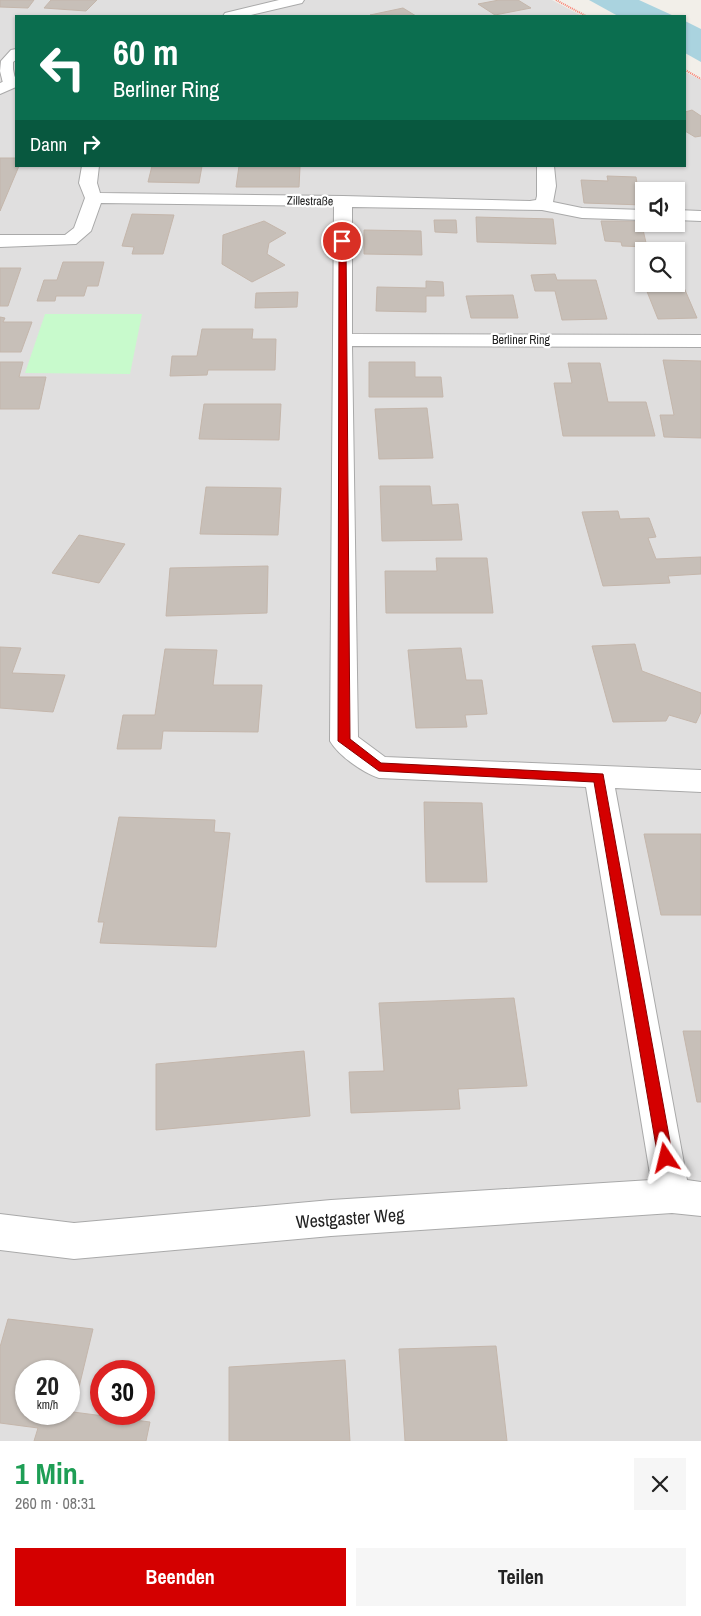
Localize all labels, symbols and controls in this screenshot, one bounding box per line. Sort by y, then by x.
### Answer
text: 60 m [113,29,178,76]
icon: left [30,35,95,100]
text: Berliner Ring [113,74,219,104]
icon: right [77,130,105,158]
text: Dann [30,131,67,157]
map controls [635,182,685,292]
button: sound [635,182,685,232]
street label: Zillestraße [287,193,333,209]
pin [321,220,363,262]
icon: arrive [328,227,356,255]
button: search [635,242,685,292]
street label: Berliner Ring [492,332,551,348]
position arrow [639,1131,691,1183]
street label: Westgaster Weg [295,1202,406,1234]
speed limit sign: 30 [90,1360,155,1425]
text: 20 [36,1369,59,1403]
text: km/h [37,1397,58,1413]
text: 1 Min. [15,1453,85,1493]
button: close [634,1458,686,1510]
text: 260 m · 08:31 [15,1492,95,1514]
button: Beenden [15,1548,346,1606]
button: Teilen [356,1548,686,1606]

